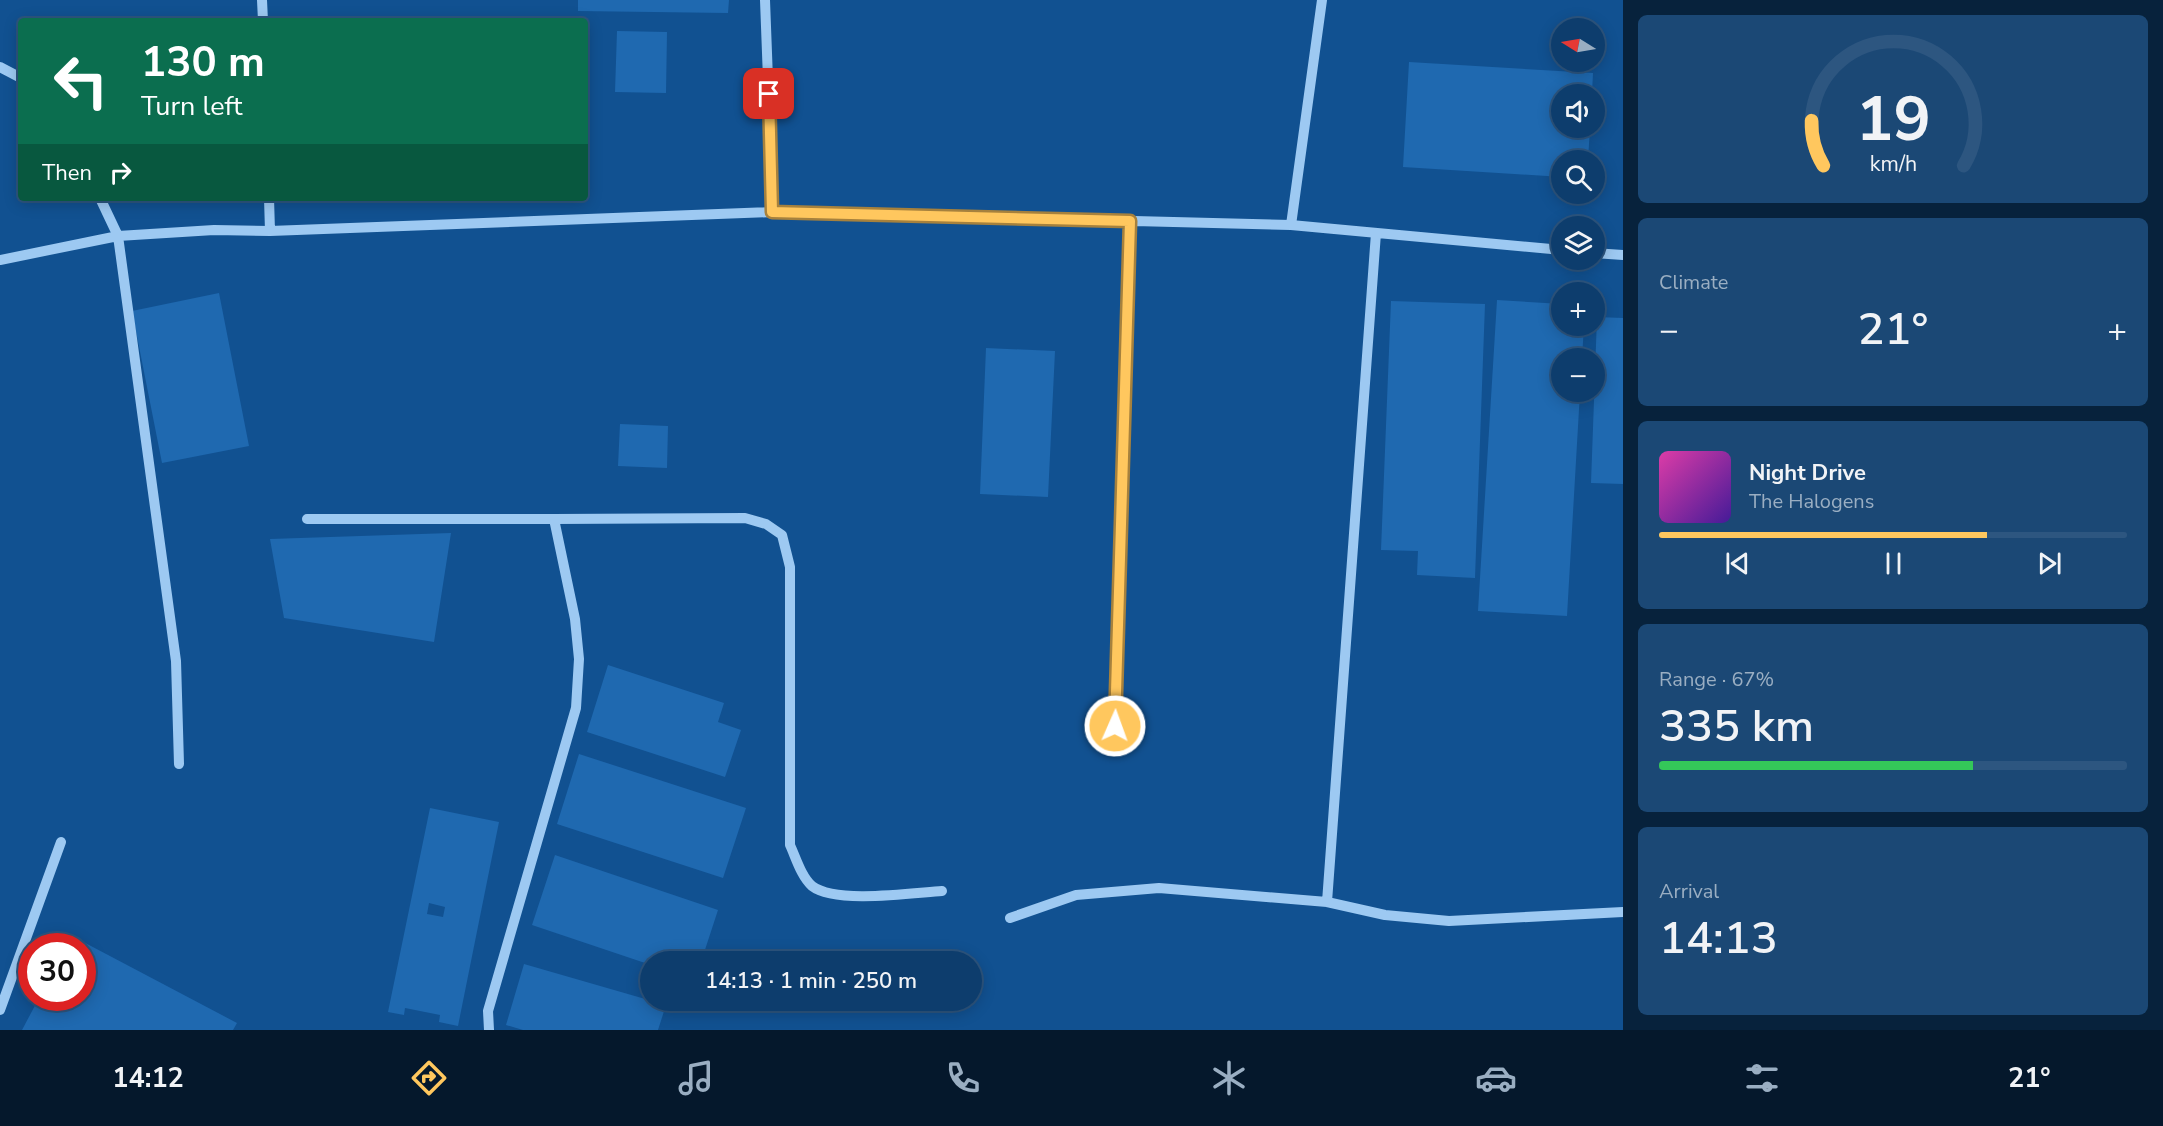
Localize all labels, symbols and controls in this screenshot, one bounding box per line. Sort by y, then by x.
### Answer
north arrow [1551,18,1605,72]
map controls [1551,18,1605,402]
text: 130 m [141,34,265,91]
icon: left [42,42,120,120]
pin [743,68,794,119]
icon: arrive [752,77,785,110]
text: 19 [1856,77,1930,162]
button: sound [1551,84,1605,138]
text: Turn left [141,88,242,125]
text: km/h [1869,149,1917,179]
button: search [1551,150,1605,204]
icon: right [104,156,137,189]
text: Then [42,158,92,188]
button: layers [1551,216,1605,270]
text: Climate [1659,269,1728,296]
button: + [1551,282,1605,336]
text: 21° [1858,299,1928,360]
text: − [1659,308,1679,353]
text: + [2107,308,2127,353]
button: − [1551,348,1605,402]
text: Night Drive [1749,458,1866,488]
text: The Halogens [1749,488,1874,515]
icon: previous [1721,547,1754,580]
icon: pause [1877,547,1910,580]
icon: next [2033,547,2066,580]
text: Range · 67% [1659,666,1774,693]
position arrow [1083,694,1147,758]
text: 335 km [1659,696,1814,757]
text: Arrival [1659,878,1719,905]
text: 14:13 [1659,908,1778,969]
speed limit sign: 30 [18,933,96,1011]
text: 14:13 · 1 min · 250 m [705,966,917,996]
icon: directions [408,1057,450,1099]
icon: music [675,1057,717,1099]
icon: phone [942,1057,984,1099]
icon: climate [1208,1057,1250,1099]
icon: car [1475,1057,1517,1099]
icon: filters [1741,1057,1783,1099]
text: 14:12 [112,1060,184,1097]
text: 21° [2008,1060,2051,1097]

